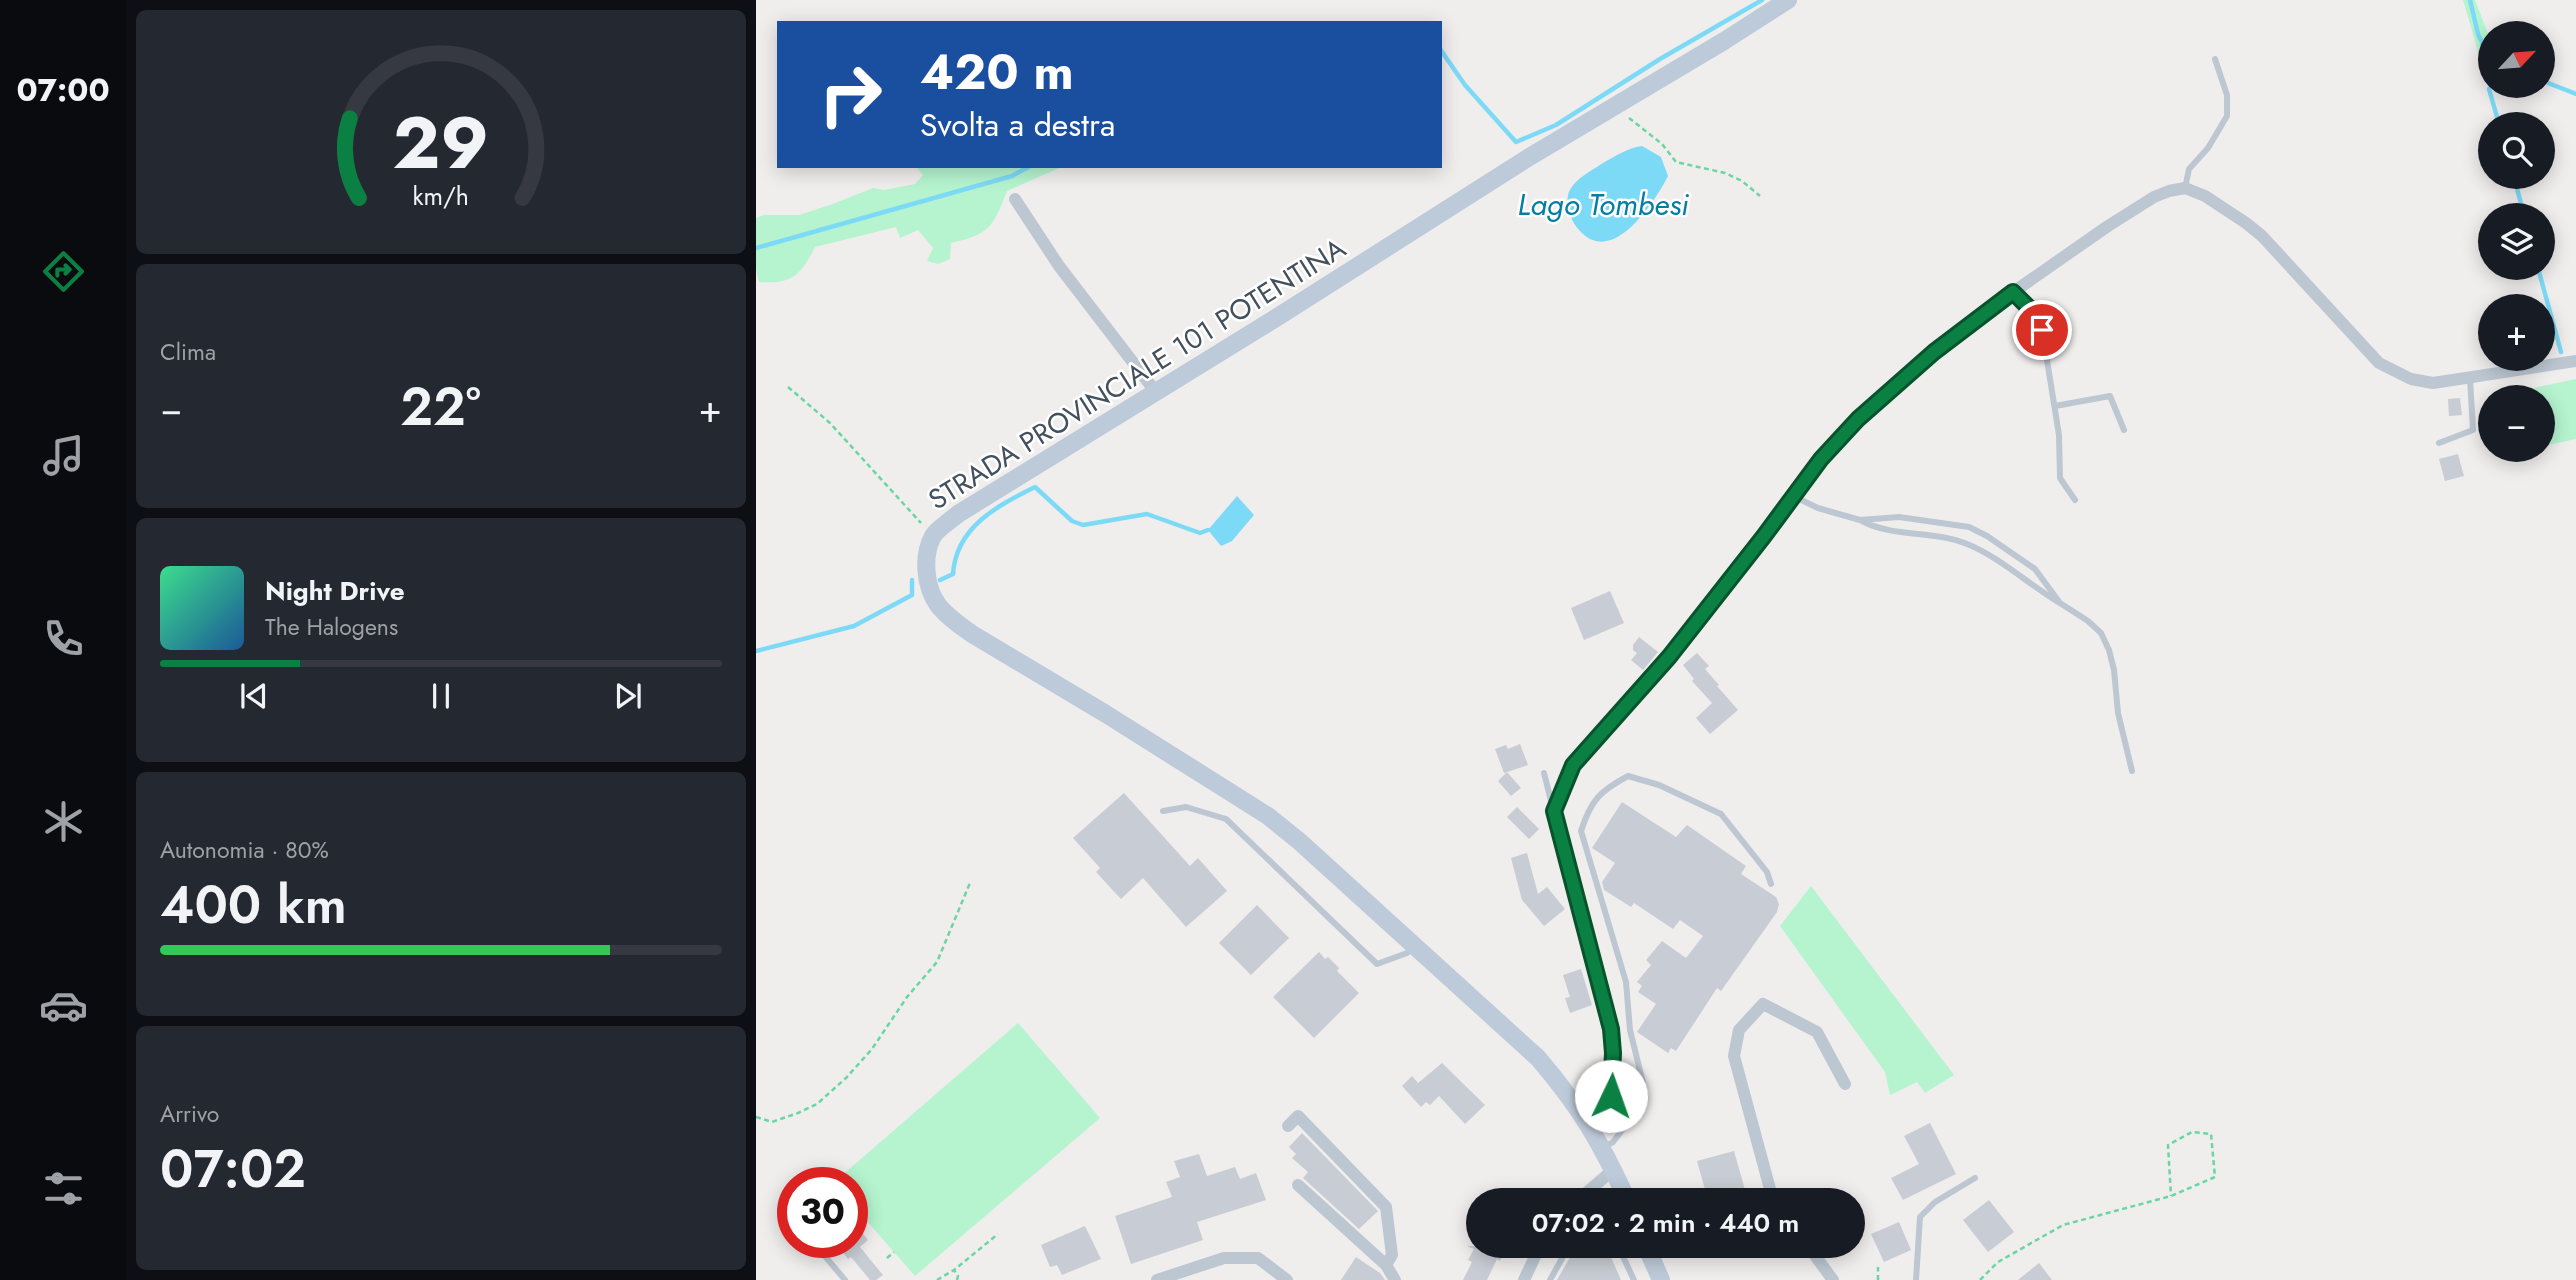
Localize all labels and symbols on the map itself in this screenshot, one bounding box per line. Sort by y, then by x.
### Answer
north arrow [2478,21,2555,98]
water label: Lago Tombesi [1517,183,1689,226]
street label: STRADA PROVINCIALE 101 POTENTINA [920,228,1354,520]
pin [2012,300,2072,360]
position arrow [1574,1059,1648,1133]
speed limit sign: 30 [777,1167,868,1258]

